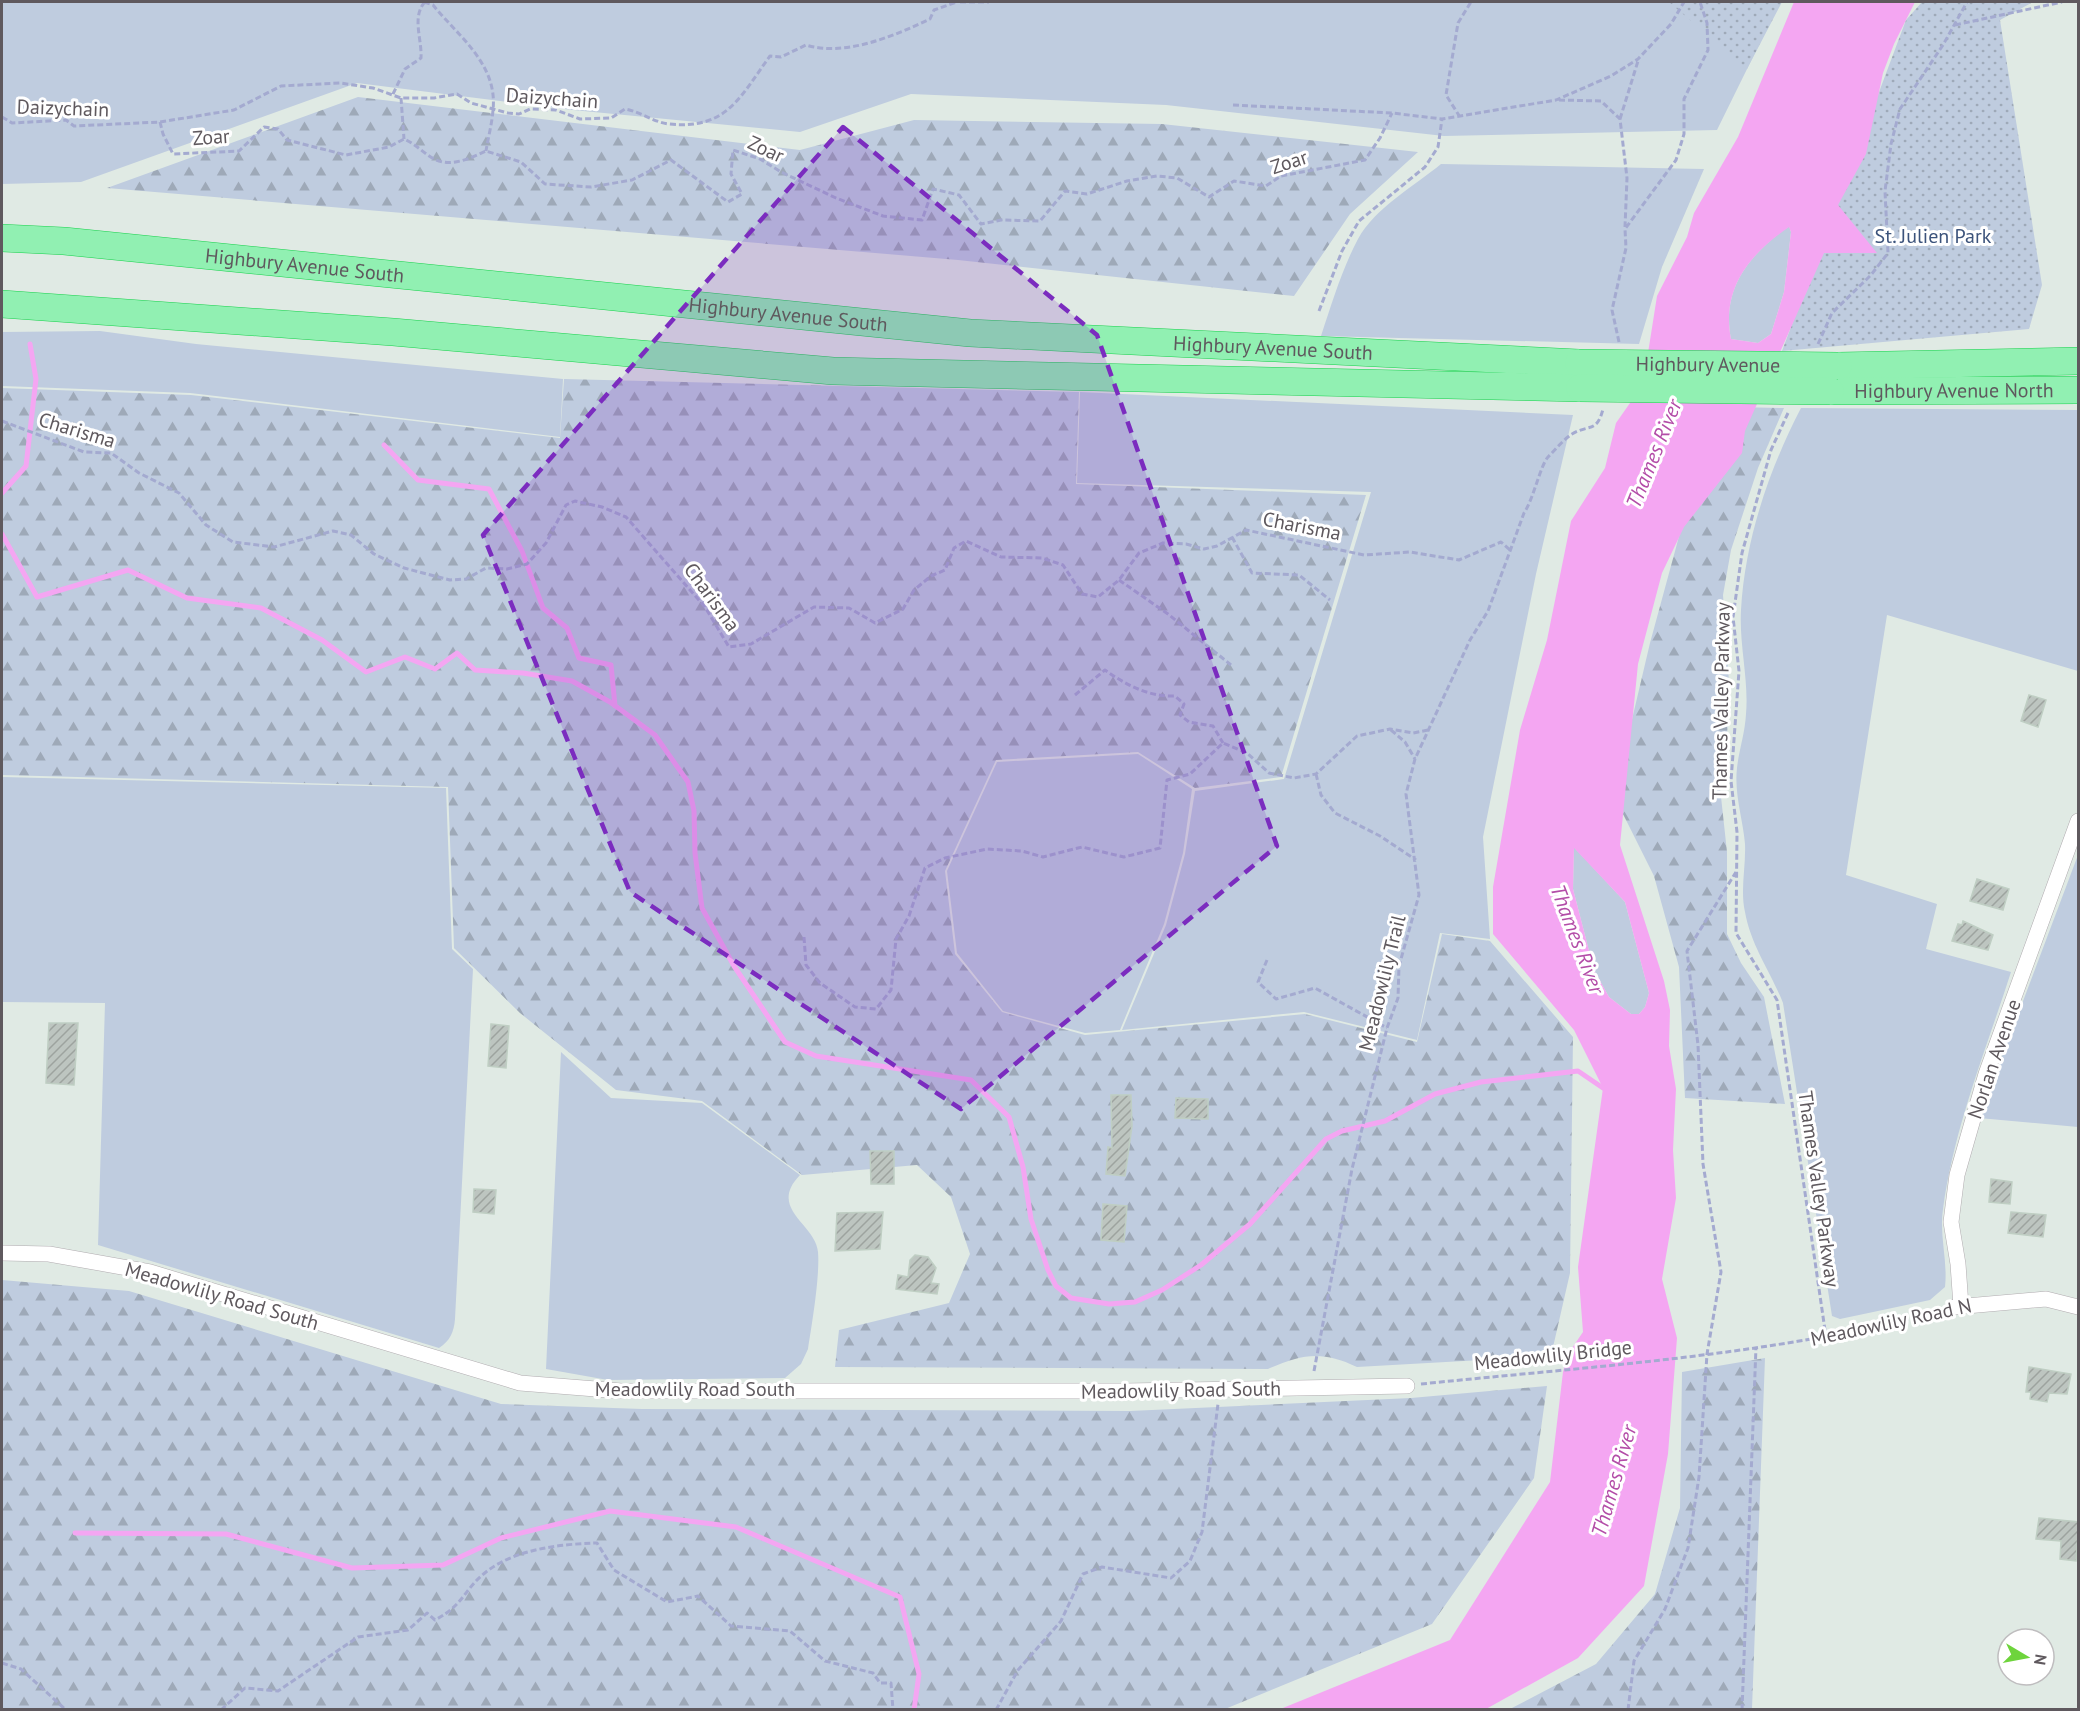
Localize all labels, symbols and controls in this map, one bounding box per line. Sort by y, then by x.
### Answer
street label: Daizychain [505,82,599,114]
street label: Daizychain [16,93,110,123]
street label: Zoar [191,123,231,151]
street label: Zoar [744,129,789,169]
street label: Zoar [1267,144,1311,180]
park label: St. Julien Park [1875,223,1992,249]
street label: Highbury Avenue South [204,242,405,288]
street label: Highbury Avenue South [687,292,889,338]
street label: Highbury Avenue South [1172,330,1373,366]
street label: Highbury Avenue [1635,351,1781,378]
street label: Highbury Avenue North [1854,377,2054,404]
water label: Thames River [1620,394,1688,512]
street label: Charisma [35,406,119,454]
street label: Charisma [1261,506,1343,546]
street label: Charisma [678,557,746,637]
street label: Thames Valley Parkway [1706,601,1736,800]
water label: Thames River [1544,880,1611,999]
street label: Meadowlily Trail [1353,912,1411,1054]
street label: Norlan Avenue [1961,996,2027,1122]
street label: Thames Valley Parkway [1792,1089,1846,1289]
street label: Meadowlily Road South [122,1256,322,1336]
street label: Meadowlily Road N [1808,1292,1974,1352]
street label: Meadowlily Bridge [1473,1334,1633,1376]
street label: Meadowlily Road South [1081,1375,1281,1405]
street label: Meadowlily Road South [595,1376,795,1402]
water label: Thames River [1585,1420,1643,1540]
north arrow [1996,1627,2056,1687]
text: N [2030,1653,2052,1667]

